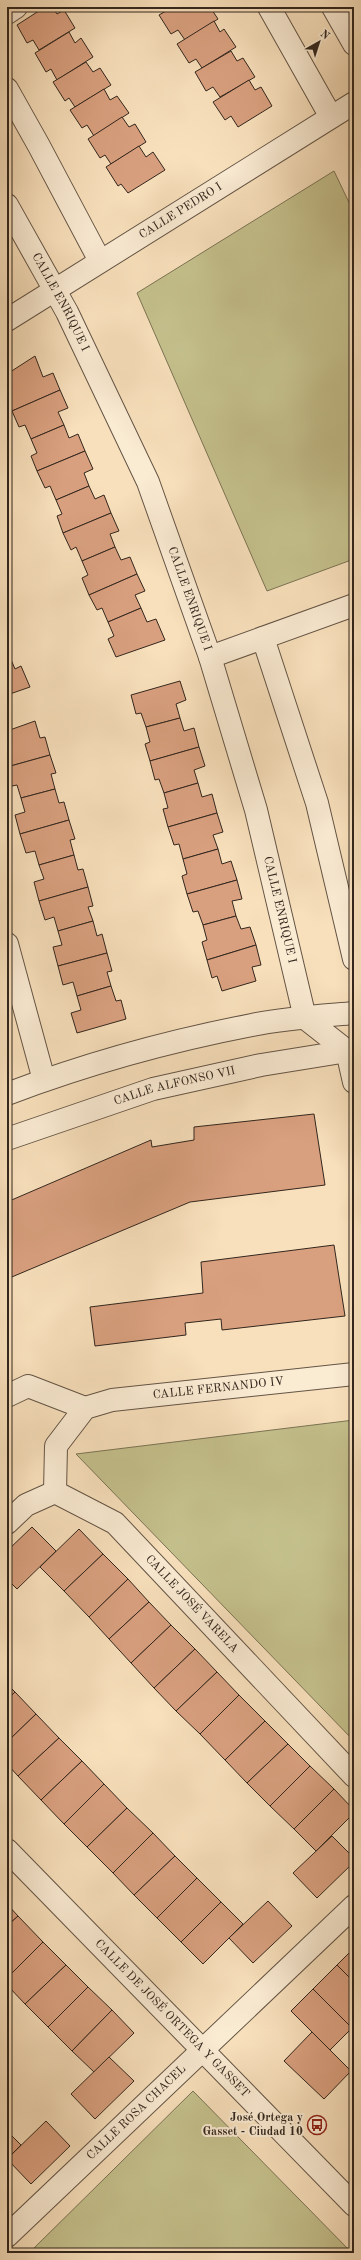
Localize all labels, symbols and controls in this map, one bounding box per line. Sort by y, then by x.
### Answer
north arrow [299,22,339,62]
text: N [318,28,332,43]
street label: CALLE PEDRO I [137,181,225,242]
street label: CALLE ENRIQUE I [29,251,91,354]
street label: CALLE ENRIQUE I [165,545,213,653]
street label: CALLE ENRIQUE I [261,855,298,965]
street label: CALLE ALFONSO VII [112,1065,237,1108]
street label: CALLE FERNANDO IV [152,1376,285,1402]
street label: CALLE JOSÉ VARELA [143,1553,240,1655]
street label: CALLE DE JOSÉ ORTEGA Y GASSET [92,1938,252,2100]
street label: CALLE ROSA CHACEL [85,2063,189,2162]
place label: José Ortega y Gasset - Ciudad 10 [202,2112,303,2138]
bus stop icon: José Ortega y Gasset - Ciudad 10 [306,2114,328,2136]

